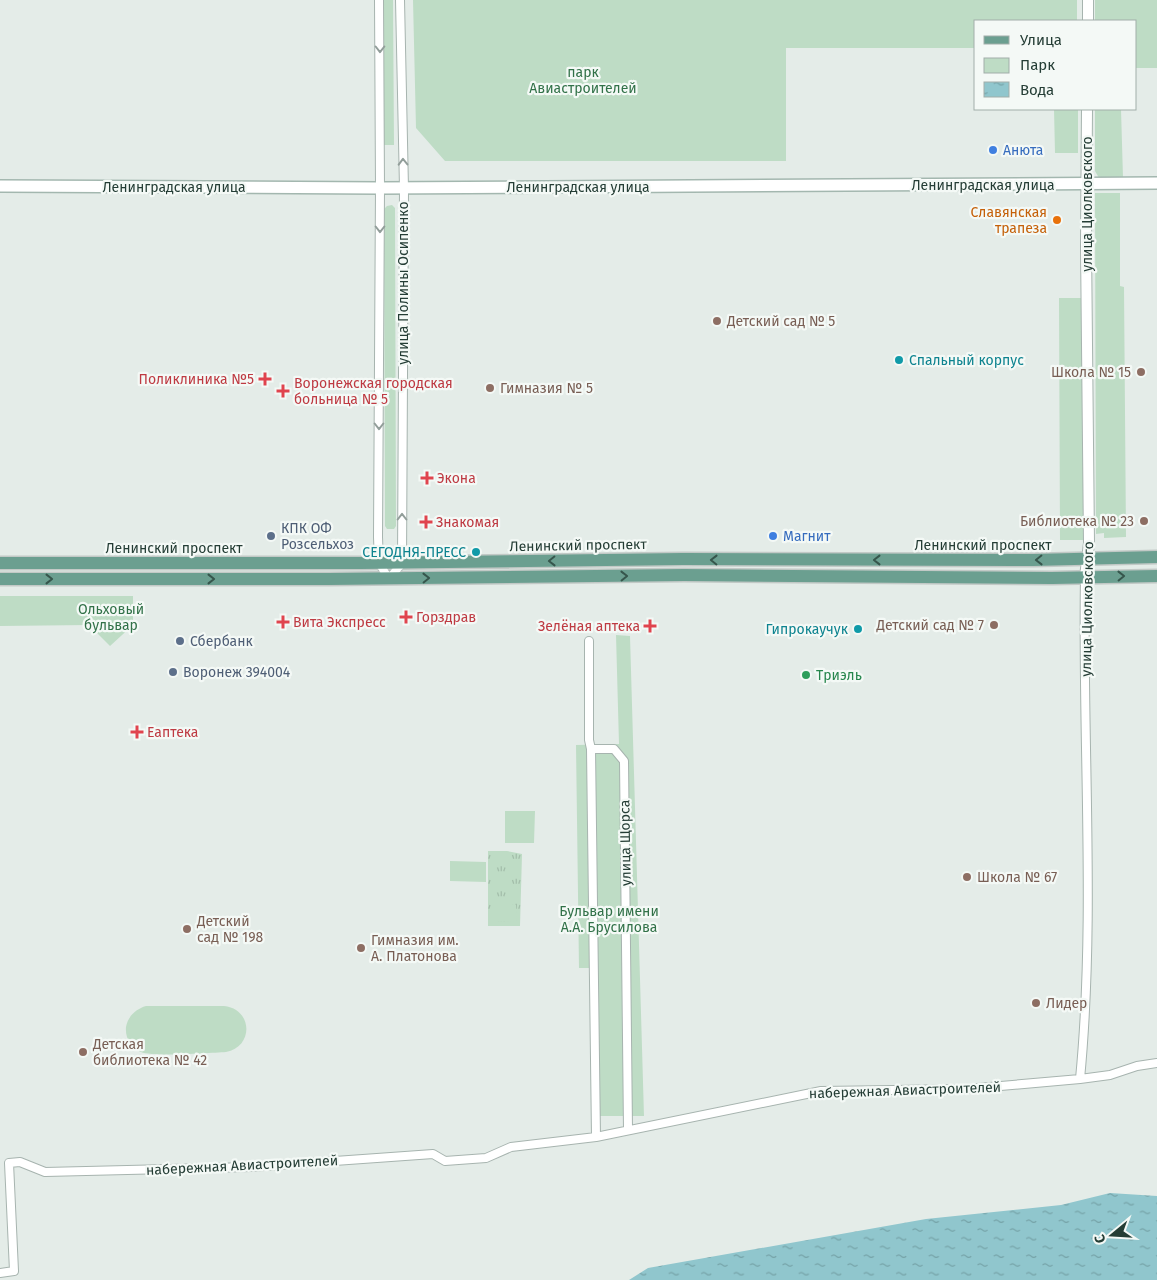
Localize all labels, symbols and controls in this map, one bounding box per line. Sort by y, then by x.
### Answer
legend [974,20,1137,110]
text: Улица [1020,31,1062,49]
one-way arrow [374,45,385,53]
text: Парк [1020,56,1055,74]
park label: парк Авиастроителей [529,64,637,97]
text: Вода [1020,81,1054,99]
street label: улица Циолковского [1079,136,1096,272]
place label: Анюта [1003,142,1043,159]
marker: Анюта [987,144,999,156]
one-way arrow [398,158,408,166]
street label: Ленинградская улица [911,177,1055,194]
street label: Ленинградская улица [102,179,246,196]
street label: Ленинградская улица [506,179,650,196]
street label: улица Полины Осипенко [395,201,412,365]
place label: Славянская трапеза [971,204,1047,237]
marker: Славянская трапеза [1051,214,1063,226]
one-way arrow [375,225,385,233]
place label: Детский сад № 5 [726,313,835,330]
marker: Детский сад № 5 [711,315,723,327]
place label: Спальный корпус [909,352,1024,369]
marker: Спальный корпус [893,354,905,366]
place label: Школа № 15 [1051,364,1131,381]
marker: Школа № 15 [1135,366,1147,378]
place label: Поликлиника №5 [139,371,254,388]
marker: Поликлиника №5 [258,372,272,386]
place label: Воронежская городская больница № 5 [294,375,453,408]
place label: Гимназия № 5 [500,380,593,397]
marker: Гимназия № 5 [484,382,496,394]
marker: Воронежская городская больница № 5 [276,384,290,398]
one-way arrow [374,422,384,430]
place label: Экона [437,470,476,487]
marker: Экона [421,472,433,484]
one-way arrow [397,513,407,520]
place label: Библиотека № 23 [1020,513,1134,530]
place label: Знакомая [436,514,499,531]
marker: Библиотека № 23 [1138,515,1150,527]
marker: Знакомая [420,516,432,528]
place label: КПК ОФ Розсельхоз [281,520,354,553]
place label: Магнит [783,528,831,545]
marker: КПК ОФ Розсельхоз [265,530,277,542]
marker: Магнит [767,530,779,542]
street label: Ленинский проспект [509,536,647,555]
street label: Ленинский проспект [914,537,1052,554]
street label: Ленинский проспект [105,540,243,557]
street label: улица Циолковского [1078,541,1097,677]
place label: СЕГОДНЯ-ПРЕСС [362,544,466,561]
marker: СЕГОДНЯ-ПРЕСС [470,546,482,558]
one-way arrow [710,555,718,565]
one-way arrow [872,555,880,565]
one-way arrow [1035,555,1042,565]
one-way arrow [547,556,555,566]
one-way arrow [620,570,628,581]
one-way arrow [1117,571,1125,582]
one-way arrow [422,573,430,584]
one-way arrow [45,574,53,584]
one-way arrow [208,574,215,584]
park label: Ольховый бульвар [78,601,144,634]
place label: Горздрав [416,609,476,626]
marker: Горздрав [400,611,412,623]
place label: Вита Экспресс [293,614,386,631]
marker: Вита Экспресс [277,616,289,628]
place label: Детский сад № 7 [875,617,984,634]
place label: Зелёная аптека [538,618,640,635]
marker: Детский сад № 7 [988,619,1000,631]
marker: Зелёная аптека [644,620,656,632]
place label: Гипрокаучук [766,621,849,638]
marker: Гипрокаучук [852,623,864,635]
place label: Сбербанк [190,633,254,650]
marker: Сбербанк [174,635,186,647]
place label: Воронеж 394004 [183,664,291,681]
marker: Воронеж 394004 [167,666,179,678]
place label: Триэль [816,667,862,684]
marker: Триэль [800,669,812,681]
place label: Еаптека [147,724,198,741]
marker: Еаптека [131,726,143,738]
street label: улица Щорса [616,800,635,886]
place label: Школа № 67 [977,869,1057,886]
marker: Школа № 67 [961,871,973,883]
park label: Бульвар имени А.А. Брусилова [559,903,659,936]
place label: Детский сад № 198 [196,913,264,946]
marker: Детский сад № 198 [181,923,193,935]
place label: Гимназия им. А. Платонова [371,932,459,965]
marker: Гимназия им. А. Платонова [355,942,367,954]
place label: Лидер [1046,995,1087,1012]
marker: Лидер [1030,997,1042,1009]
place label: Детская библиотека № 42 [92,1036,207,1069]
marker: Детская библиотека № 42 [77,1046,89,1058]
street label: набережная Авиастроителей [809,1079,1001,1102]
street label: набережная Авиастроителей [146,1152,338,1179]
north arrow [1087,1210,1137,1260]
text: С [1091,1232,1109,1245]

